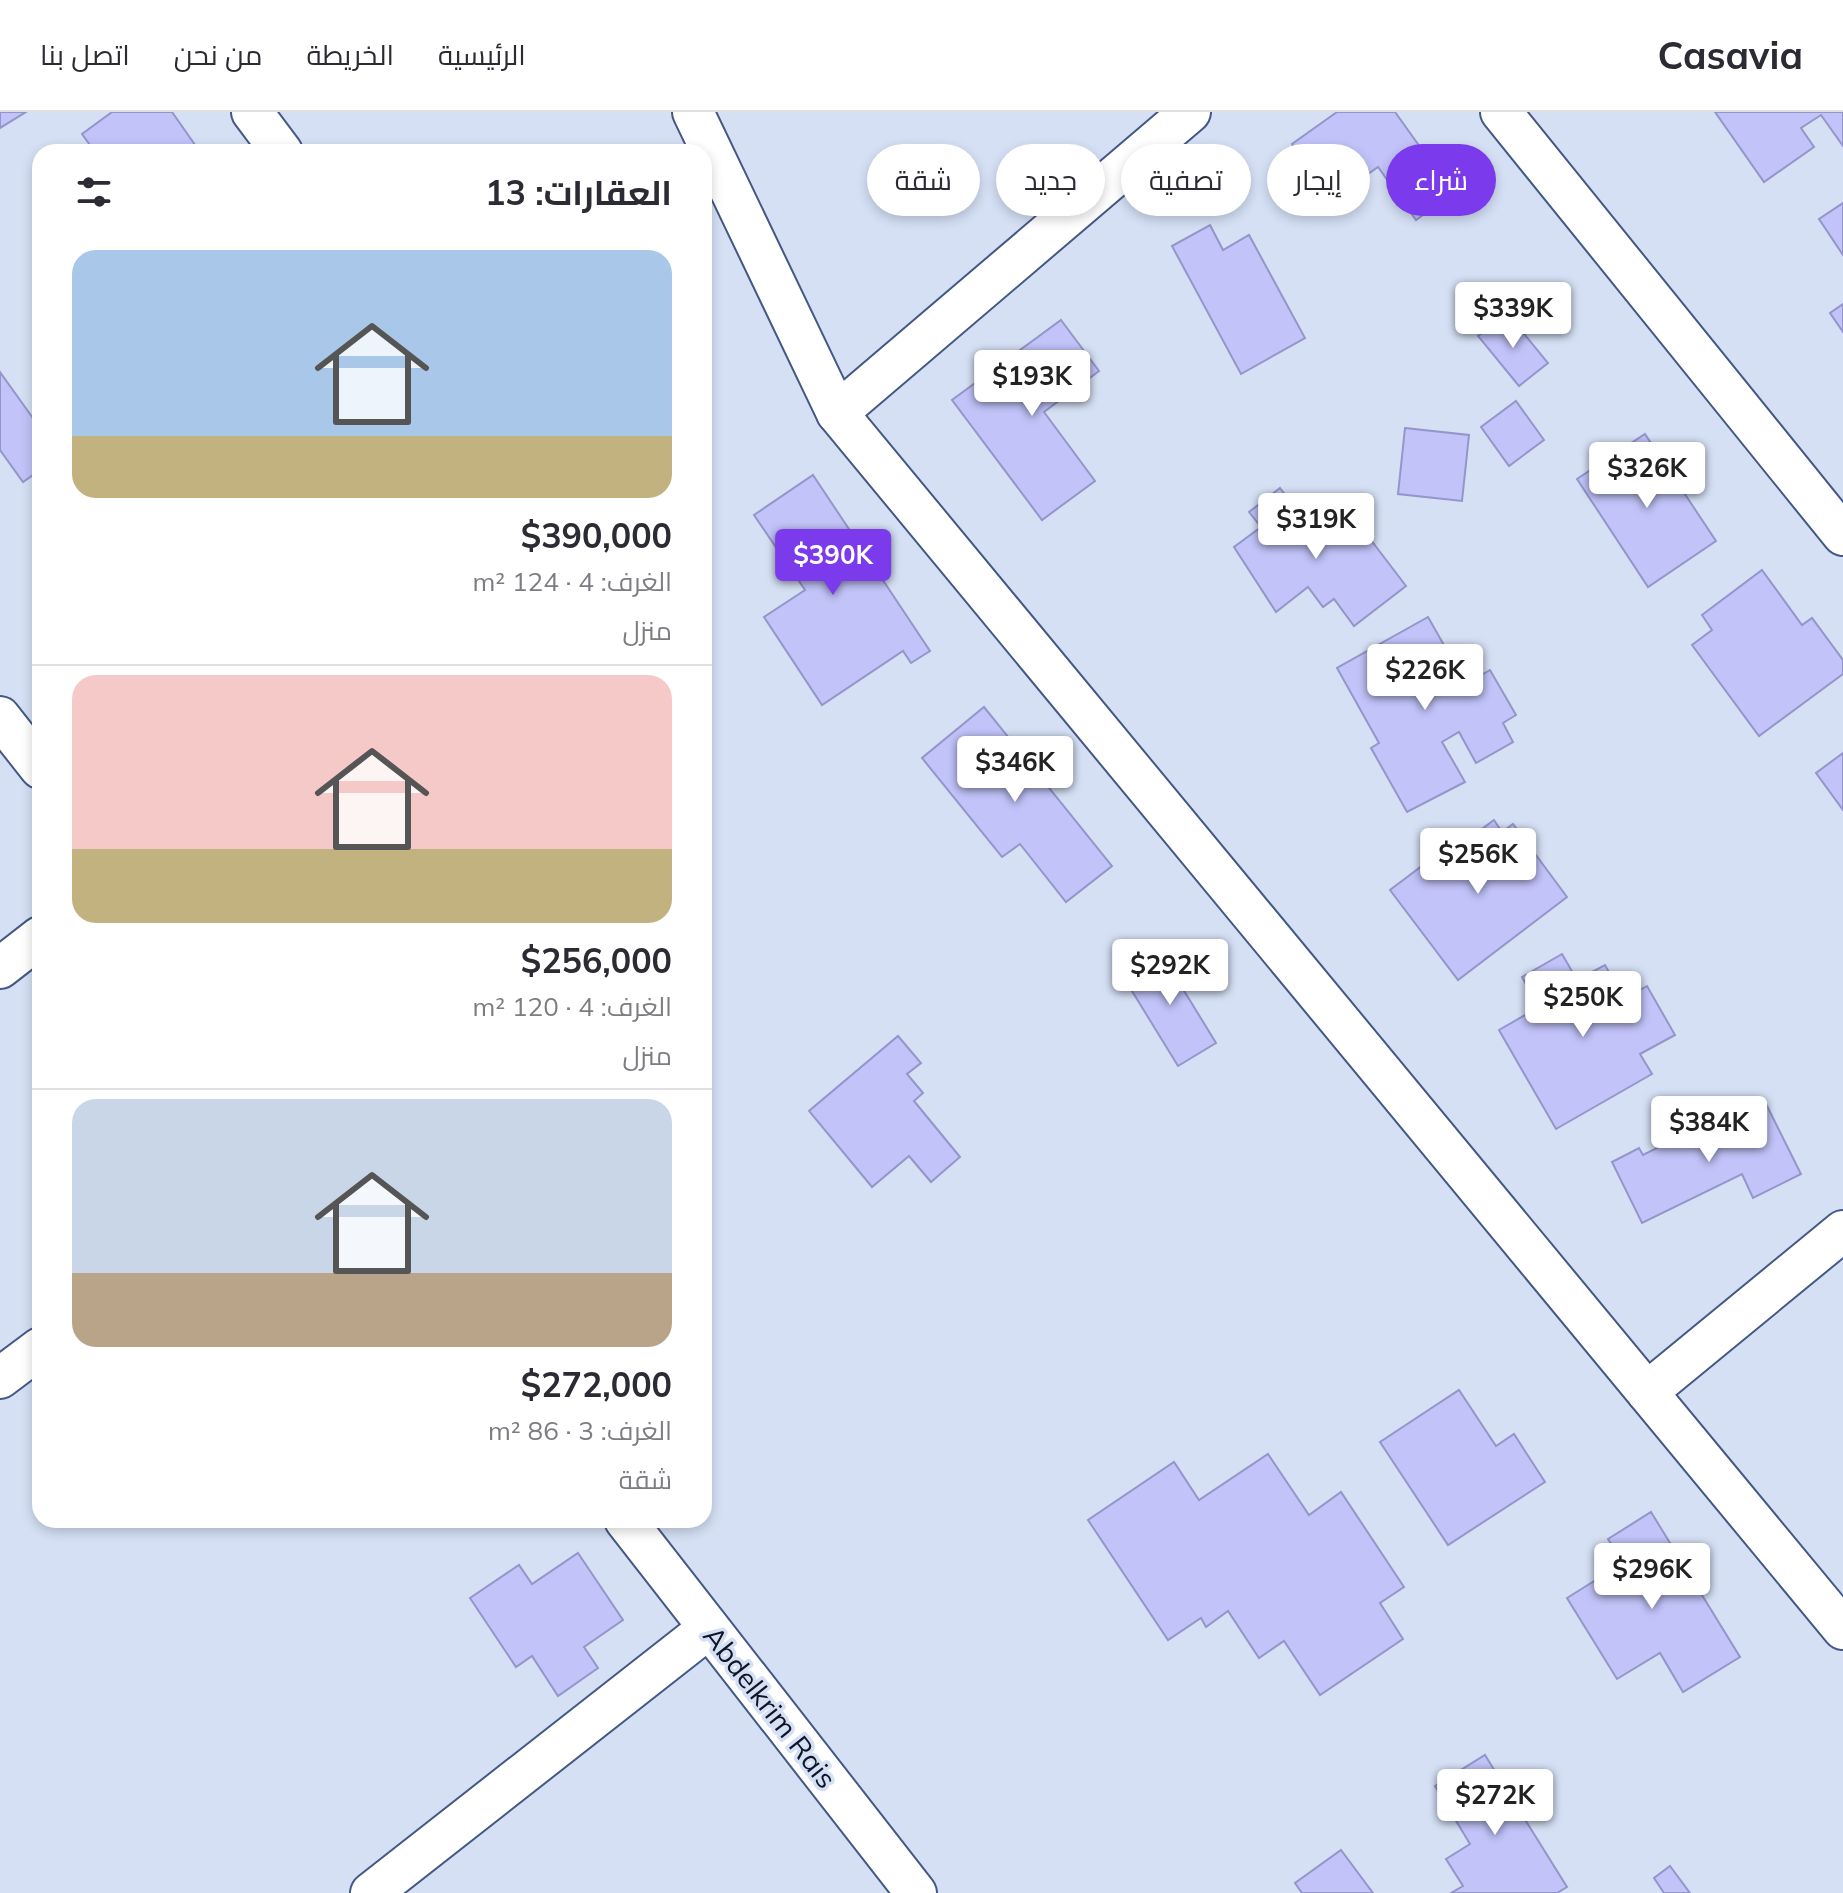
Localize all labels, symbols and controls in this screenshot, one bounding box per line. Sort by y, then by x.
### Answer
text: Casavia [1658,31,1803,79]
text: اتصل بنا [40,37,130,72]
text: من نحن [174,37,263,72]
text: الخريطة [307,37,394,72]
text: الرئيسية [438,37,526,72]
chip: شقة [867,144,980,216]
chip: جديد [996,144,1105,216]
chip: تصفية [1121,144,1251,216]
chip: إيجار [1267,144,1370,216]
chip: شراء [1386,144,1496,216]
icon: filters [72,170,116,214]
text: العقارات: 13 [485,171,672,214]
pin: $339K [1457,282,1569,350]
text: $339K [1473,291,1553,324]
icon: home [300,302,444,446]
pin: $193K [976,350,1088,418]
text: $193K [992,359,1072,392]
pin: $326K [1591,442,1703,510]
text: $326K [1607,451,1687,484]
pin: $319K [1260,493,1372,561]
text: $319K [1276,502,1356,535]
text: $390,000 [521,514,672,557]
pin: $390K [777,529,889,597]
text: $390K [793,538,873,571]
text: الغرف: 4 · 124 m² [472,565,672,598]
text: منزل [623,614,672,647]
pin: $226K [1369,644,1481,712]
text: $226K [1385,653,1465,686]
icon: home [300,727,444,871]
pin: $346K [959,736,1071,804]
text: $346K [975,745,1055,778]
pin: $256K [1422,828,1534,896]
text: $256K [1438,837,1518,870]
text: $256,000 [521,939,672,982]
pin: $292K [1114,939,1226,1007]
text: $292K [1130,948,1210,981]
pin: $250K [1527,971,1639,1039]
text: $250K [1543,980,1623,1013]
text: الغرف: 4 · 120 m² [472,990,672,1023]
text: منزل [623,1039,672,1072]
pin: $384K [1653,1096,1765,1164]
text: $384K [1669,1105,1749,1138]
icon: home [300,1151,444,1295]
text: $272,000 [521,1363,672,1406]
text: الغرف: 3 · 86 m² [488,1414,672,1447]
text: شقة [619,1463,672,1496]
pin: $296K [1596,1543,1708,1611]
text: $296K [1612,1552,1692,1585]
street label: Abdelkrim Rais [696,1619,844,1795]
pin: $272K [1439,1769,1551,1837]
text: $272K [1455,1778,1535,1811]

